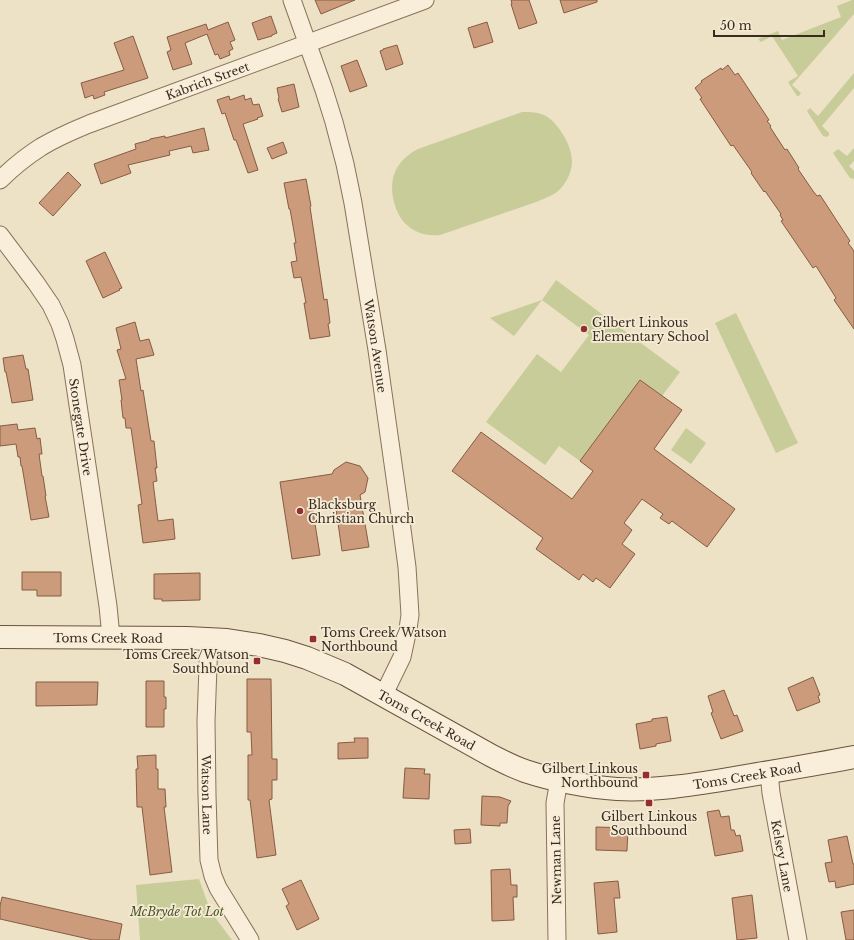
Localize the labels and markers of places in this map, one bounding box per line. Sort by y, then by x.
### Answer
place label: Gilbert Linkous Elementary School [592,315,709,344]
marker: Gilbert Linkous Elementary School [579,324,589,334]
place label: Blacksburg Christian Church [308,497,414,526]
marker: Blacksburg Christian Church [295,506,305,516]
place label: Toms Creek/Watson Northbound [321,625,447,654]
marker: Toms Creek/Watson Northbound [308,634,318,644]
place label: Toms Creek/Watson Southbound [123,647,249,676]
marker: Toms Creek/Watson Southbound [252,656,262,666]
place label: Gilbert Linkous Northbound [542,761,638,790]
marker: Gilbert Linkous Northbound [641,770,651,780]
marker: Gilbert Linkous Southbound [644,798,654,808]
place label: Gilbert Linkous Southbound [601,809,697,838]

